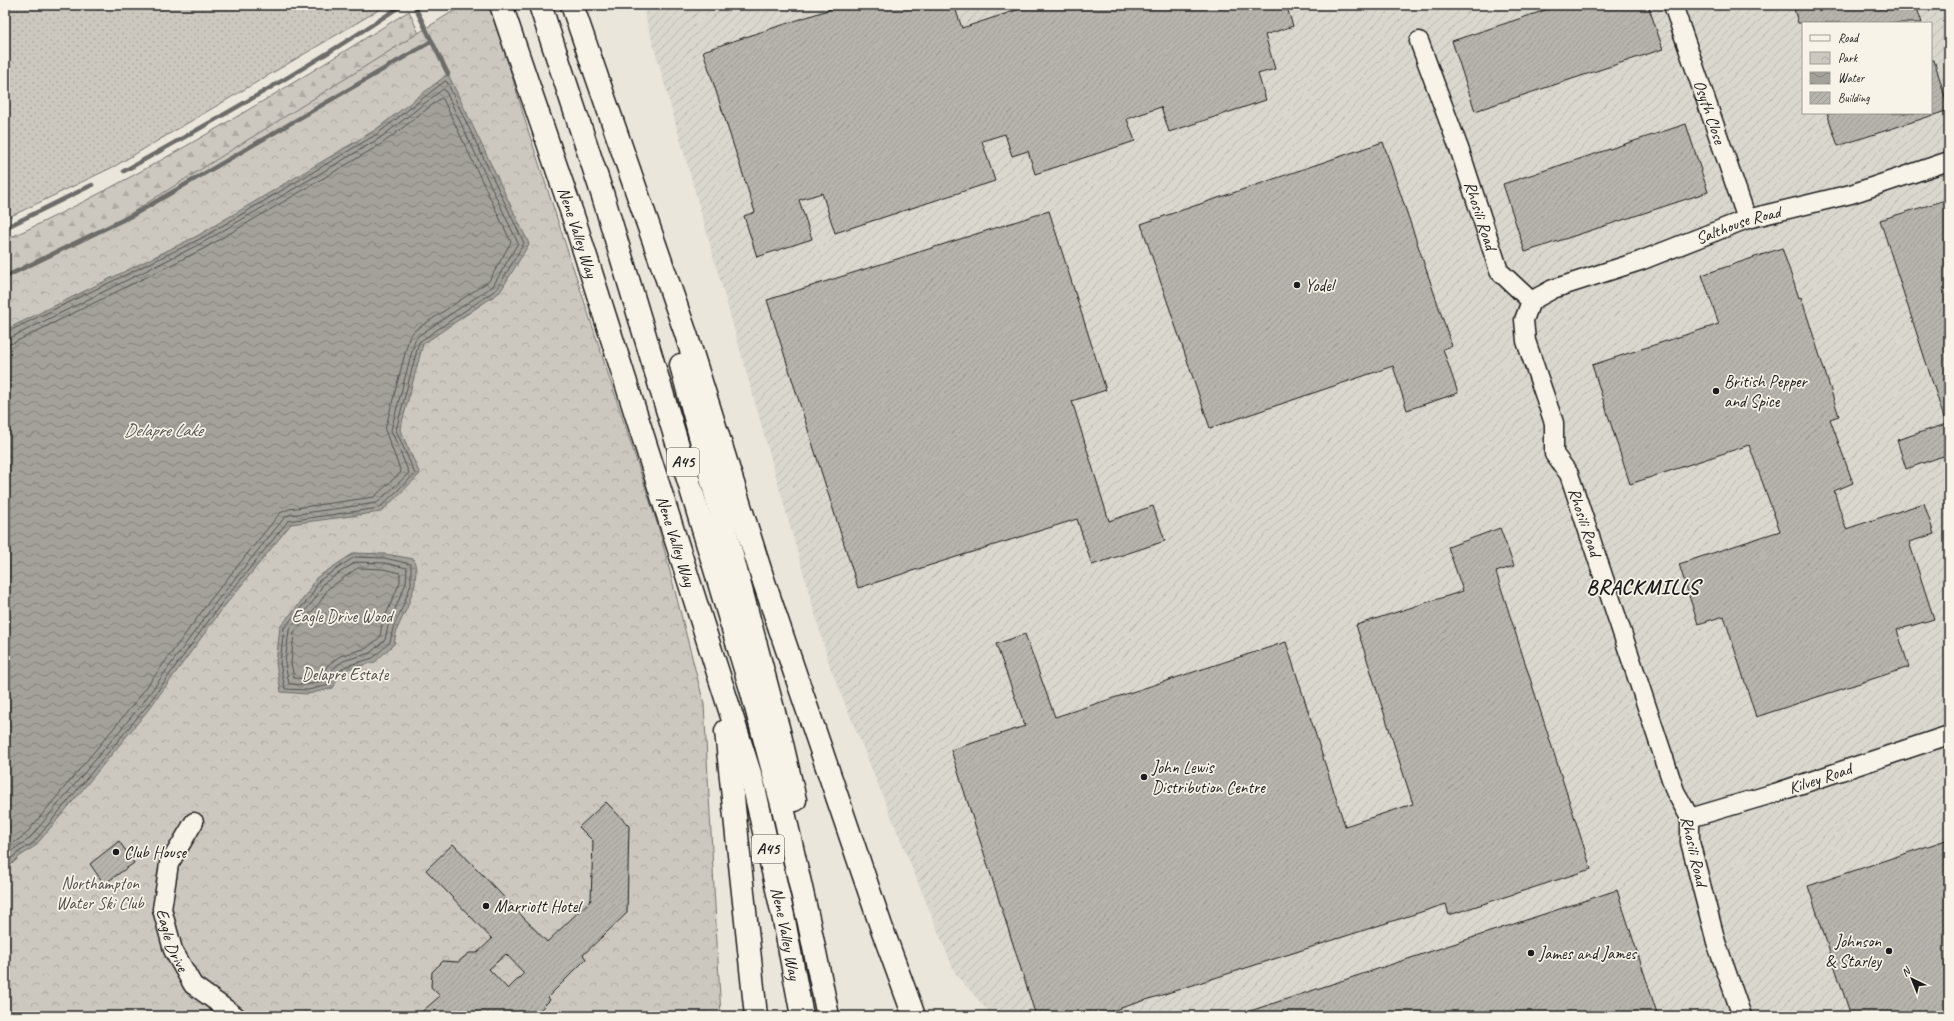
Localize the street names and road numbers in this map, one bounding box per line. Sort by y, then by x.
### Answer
street label: Osyth Close [1689,77,1731,148]
street label: Rhosili Road [1460,178,1503,254]
street label: Nene Valley Way [553,184,603,281]
street label: Salthouse Road [1692,200,1785,249]
road number: A45 [667,448,699,476]
street label: Rhosili Road [1564,485,1607,561]
street label: Nene Valley Way [652,493,701,590]
street label: Kilvey Road [1786,757,1856,798]
street label: Rhosili Road [1676,814,1713,890]
road number: A45 [752,835,784,863]
street label: Nene Valley Way [766,885,806,983]
street label: Eagle Drive [152,906,194,976]

